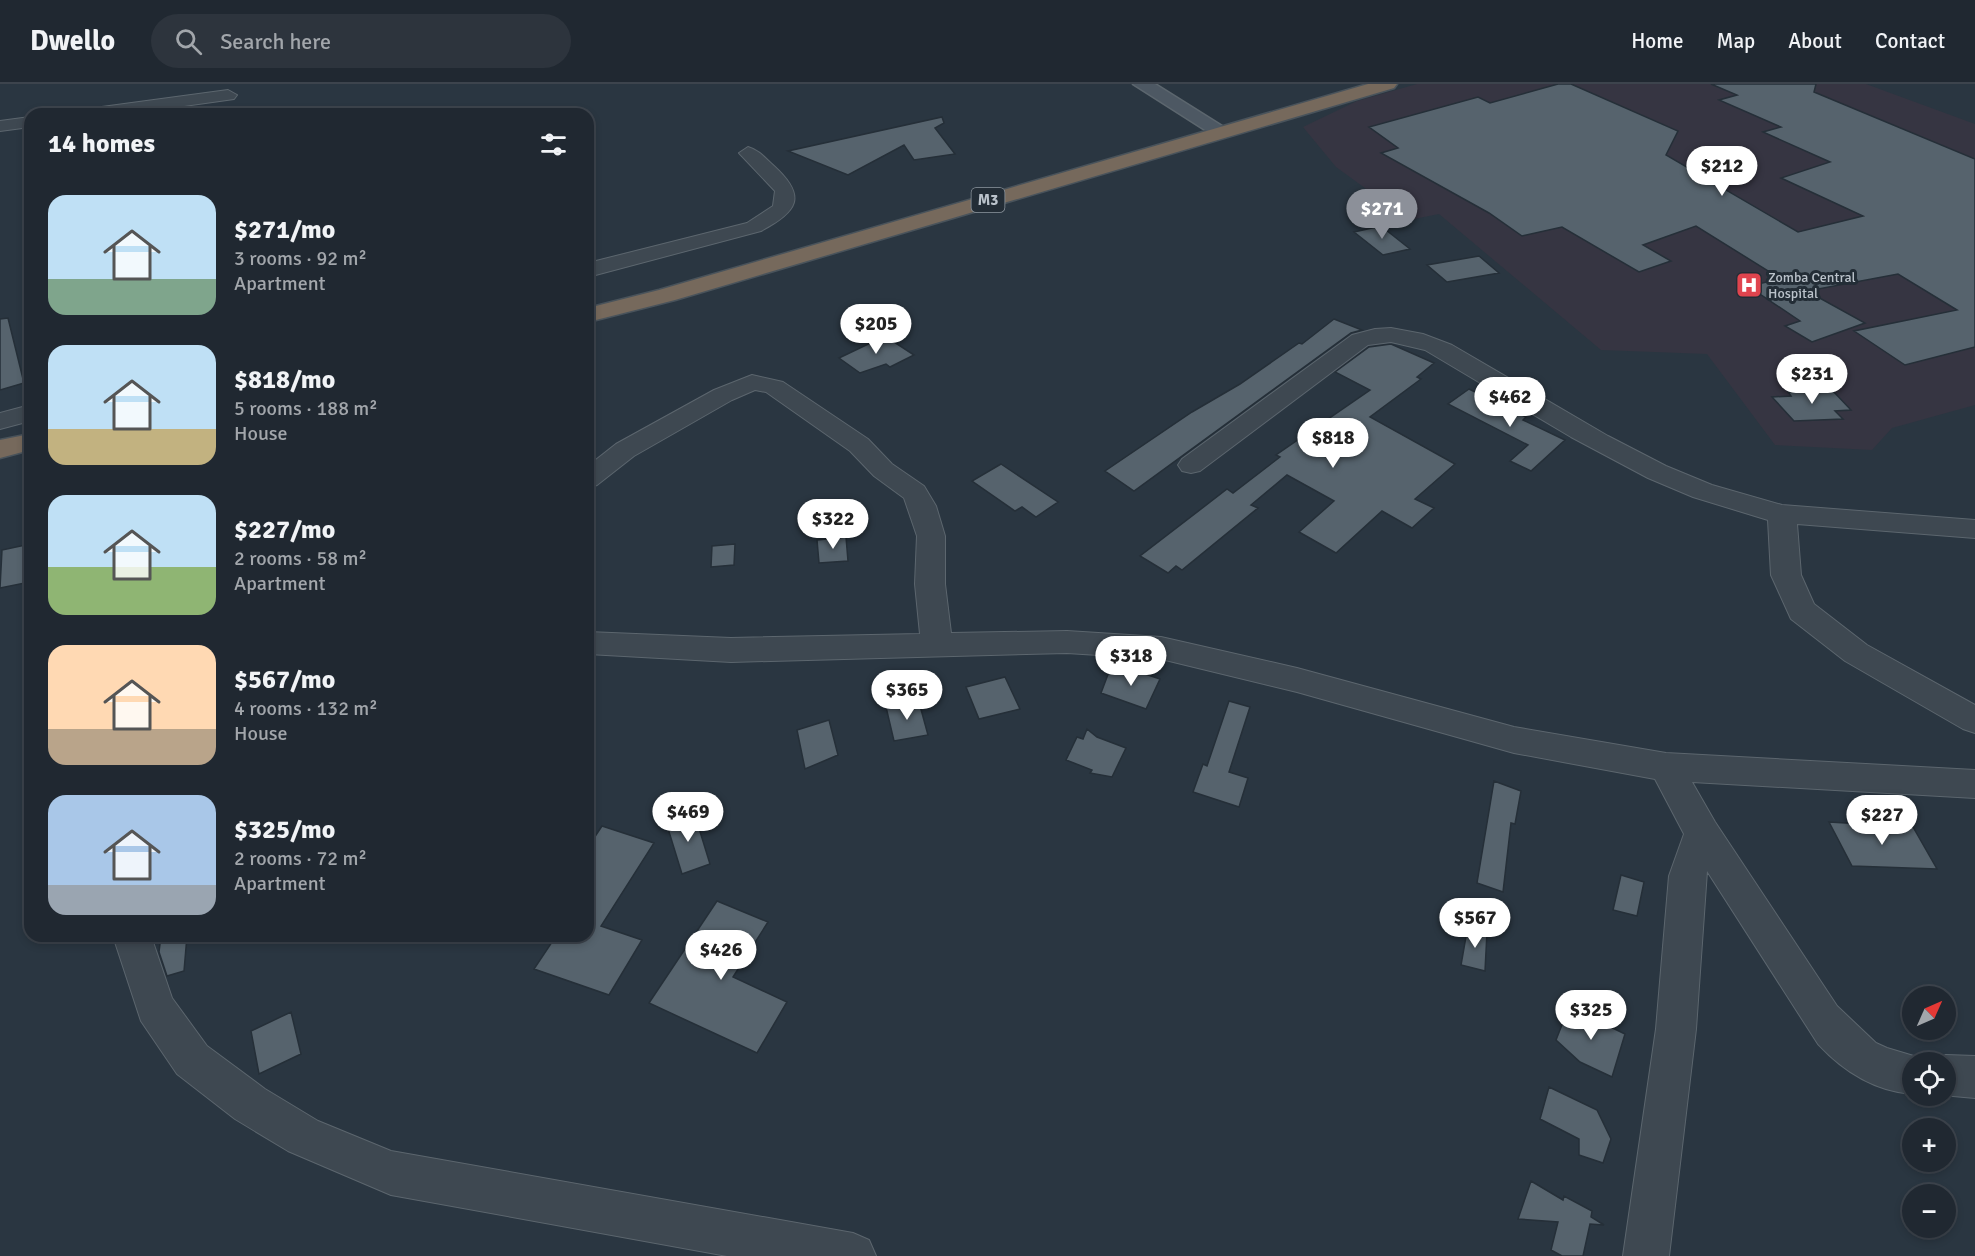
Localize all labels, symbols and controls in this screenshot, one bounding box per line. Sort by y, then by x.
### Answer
search box [151,14,571,68]
text: Dwello [30,24,115,58]
icon: search [172,25,205,58]
text: Search here [220,28,331,55]
text: Home [1631,28,1684,54]
text: Map [1717,28,1755,54]
text: About [1788,28,1842,54]
text: Contact [1875,28,1945,54]
text: 14 homes [48,128,155,160]
icon: filters [537,128,570,161]
pin: $212 [1686,146,1758,197]
text: $212 [1700,153,1744,178]
road number: M3 [972,188,1004,212]
pin: $271 [1346,189,1418,240]
text: $271 [1360,196,1404,221]
text: $271/mo [234,214,335,246]
icon: home [96,219,168,291]
text: 3 rooms · 92 m² [234,246,367,271]
place label: Zomba Central Hospital [1768,269,1856,302]
hospital icon: Zomba Central Hospital [1734,270,1764,300]
text: Apartment [234,271,326,296]
pin: $205 [840,304,912,355]
text: $205 [854,311,898,336]
pin: $231 [1776,354,1848,405]
text: $231 [1790,361,1834,386]
text: $818/mo [234,364,335,396]
icon: home [96,369,168,441]
pin: $462 [1474,377,1546,428]
text: $462 [1488,384,1532,409]
text: 5 rooms · 188 m² [234,396,378,421]
pin: $818 [1297,418,1369,469]
text: House [234,421,288,446]
text: $818 [1311,425,1355,450]
pin: $322 [797,499,869,550]
text: $322 [811,506,855,531]
text: $227/mo [234,514,335,546]
icon: home [96,519,168,591]
text: 2 rooms · 58 m² [234,546,367,571]
text: Apartment [234,571,326,596]
pin: $318 [1095,636,1167,687]
text: $318 [1109,643,1153,668]
text: $567/mo [234,664,335,696]
icon: home [96,669,168,741]
pin: $365 [871,670,943,721]
text: $365 [885,677,929,702]
text: 4 rooms · 132 m² [234,696,378,721]
text: House [234,721,288,746]
pin: $469 [652,792,724,843]
pin: $227 [1846,795,1918,846]
text: $469 [666,799,710,824]
text: $227 [1860,802,1904,827]
text: $325/mo [234,814,335,846]
icon: home [96,819,168,891]
text: 2 rooms · 72 m² [234,846,367,871]
text: Apartment [234,871,326,896]
pin: $567 [1439,898,1511,949]
text: $567 [1453,905,1497,930]
pin: $426 [685,930,757,981]
text: $426 [699,937,743,962]
north arrow [1902,986,1956,1040]
map controls [1902,986,1956,1238]
pin: $325 [1555,990,1627,1041]
text: $325 [1569,997,1613,1022]
button: locate [1902,1052,1956,1106]
button: + [1902,1118,1956,1172]
button: − [1902,1184,1956,1238]

